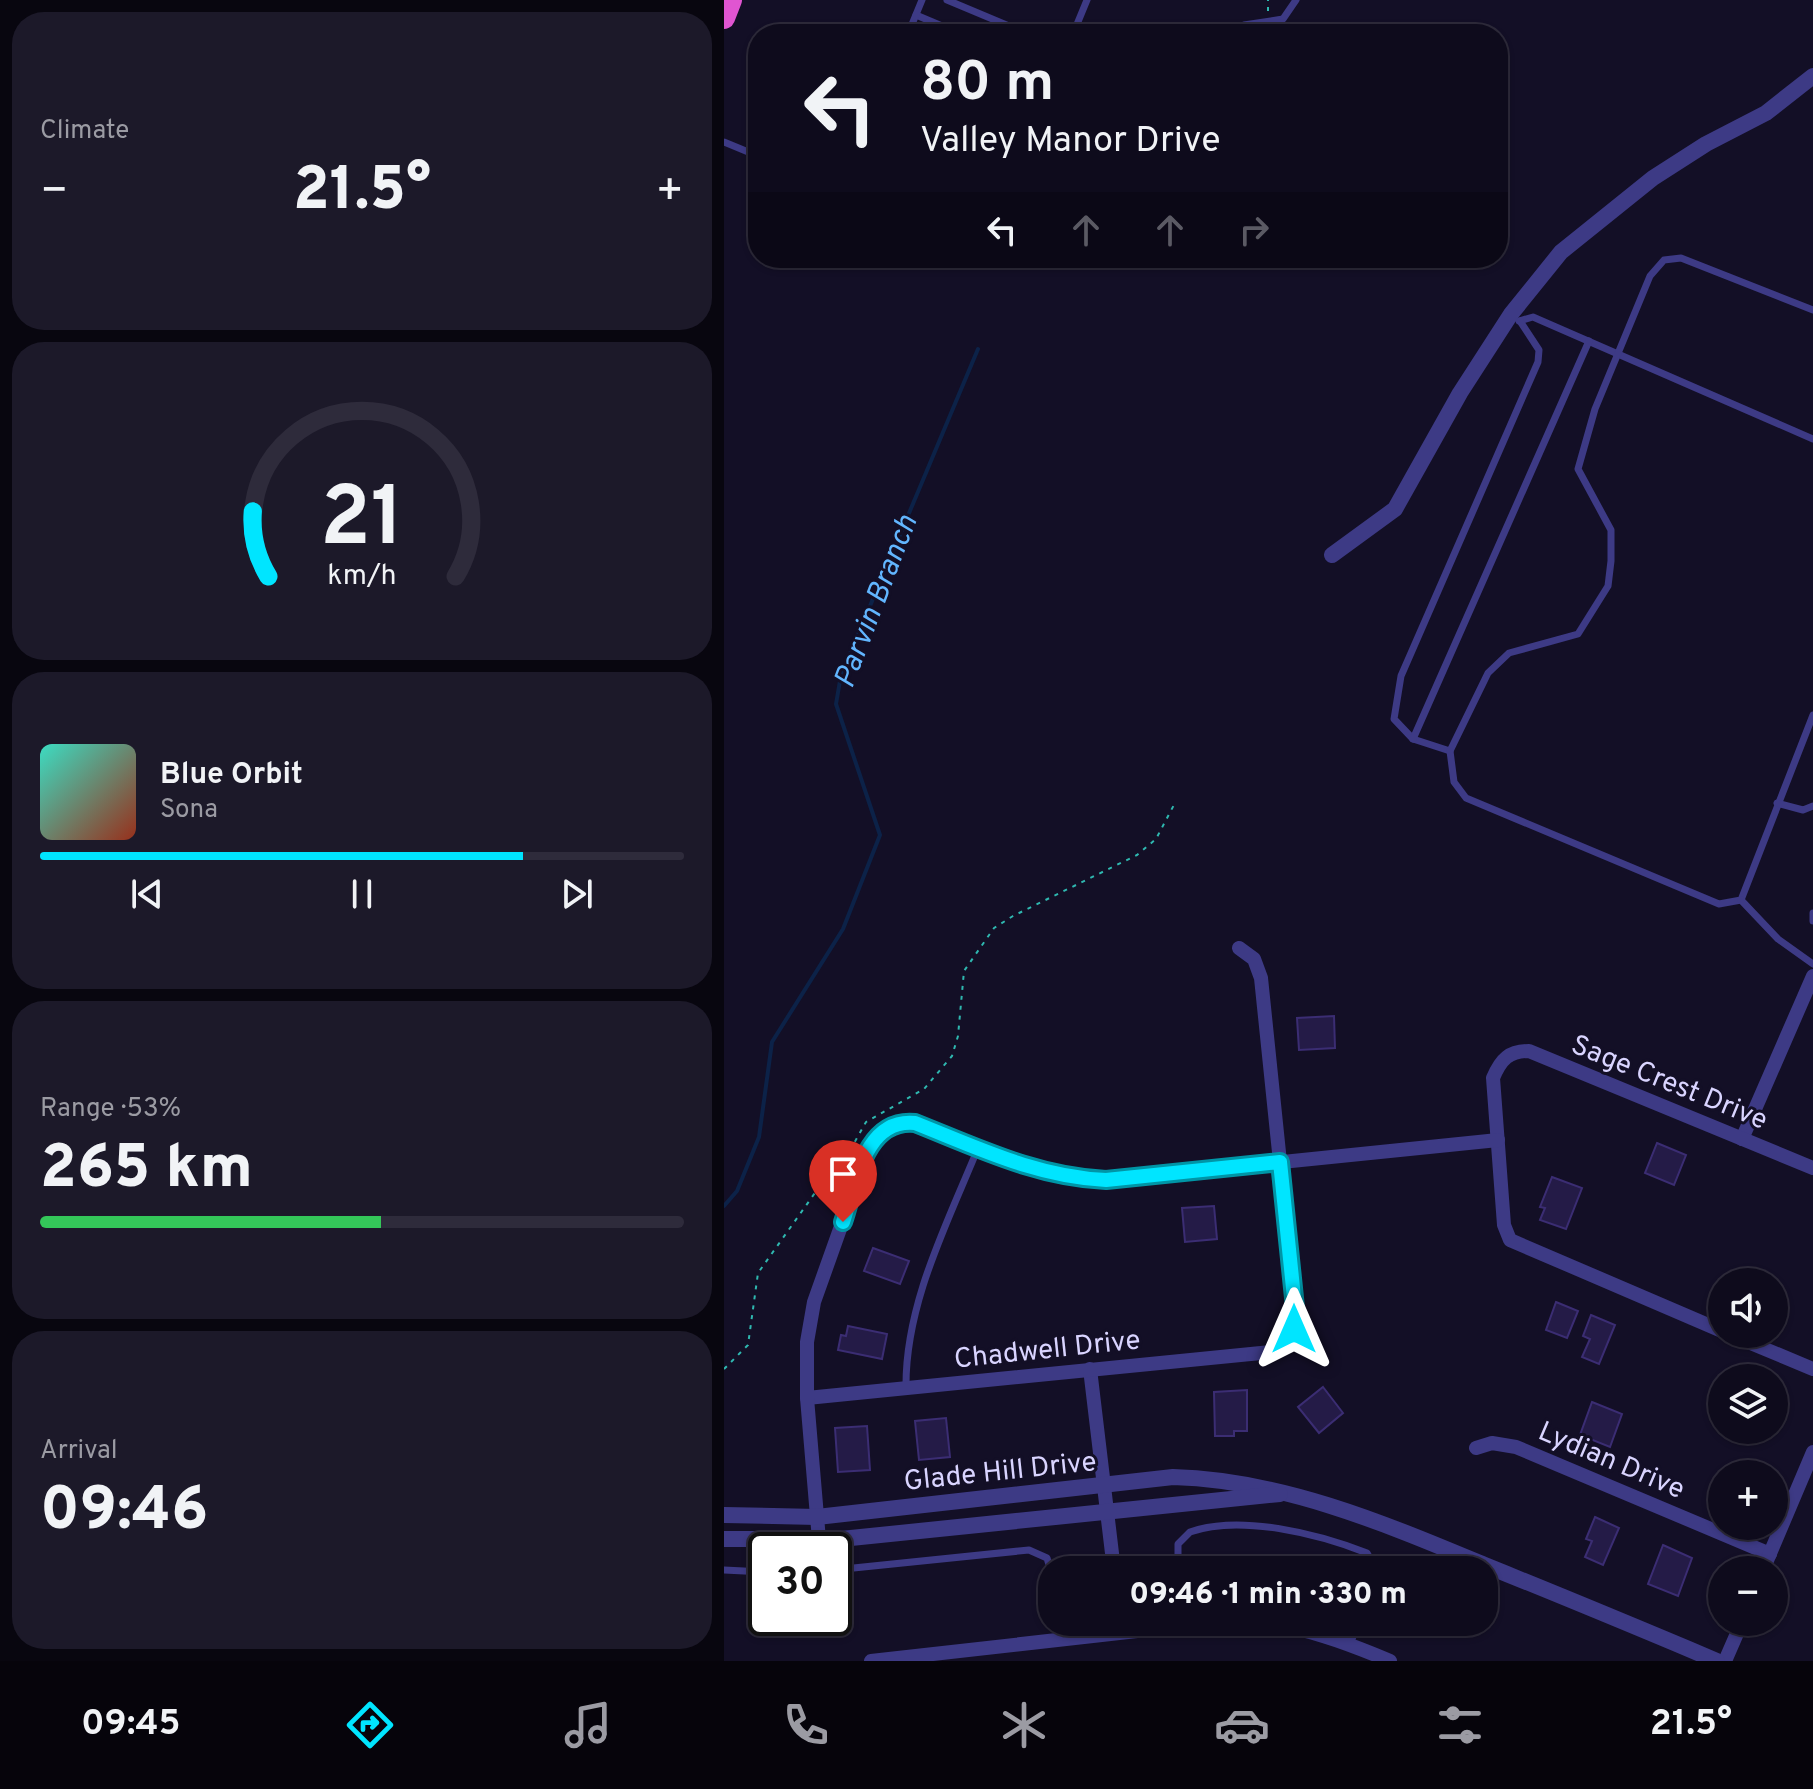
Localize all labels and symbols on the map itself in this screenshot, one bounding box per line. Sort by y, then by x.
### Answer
water label: Parvin Branch [827,510,927,694]
street label: Sage Crest Drive [1565,1028,1772,1140]
pin [809,1140,877,1222]
position arrow [1252,1287,1336,1371]
street label: Chadwell Drive [952,1323,1142,1379]
street label: Lydian Drive [1532,1415,1690,1509]
street label: Glade Hill Drive [902,1445,1098,1501]
speed limit sign: 30 [748,1532,852,1636]

